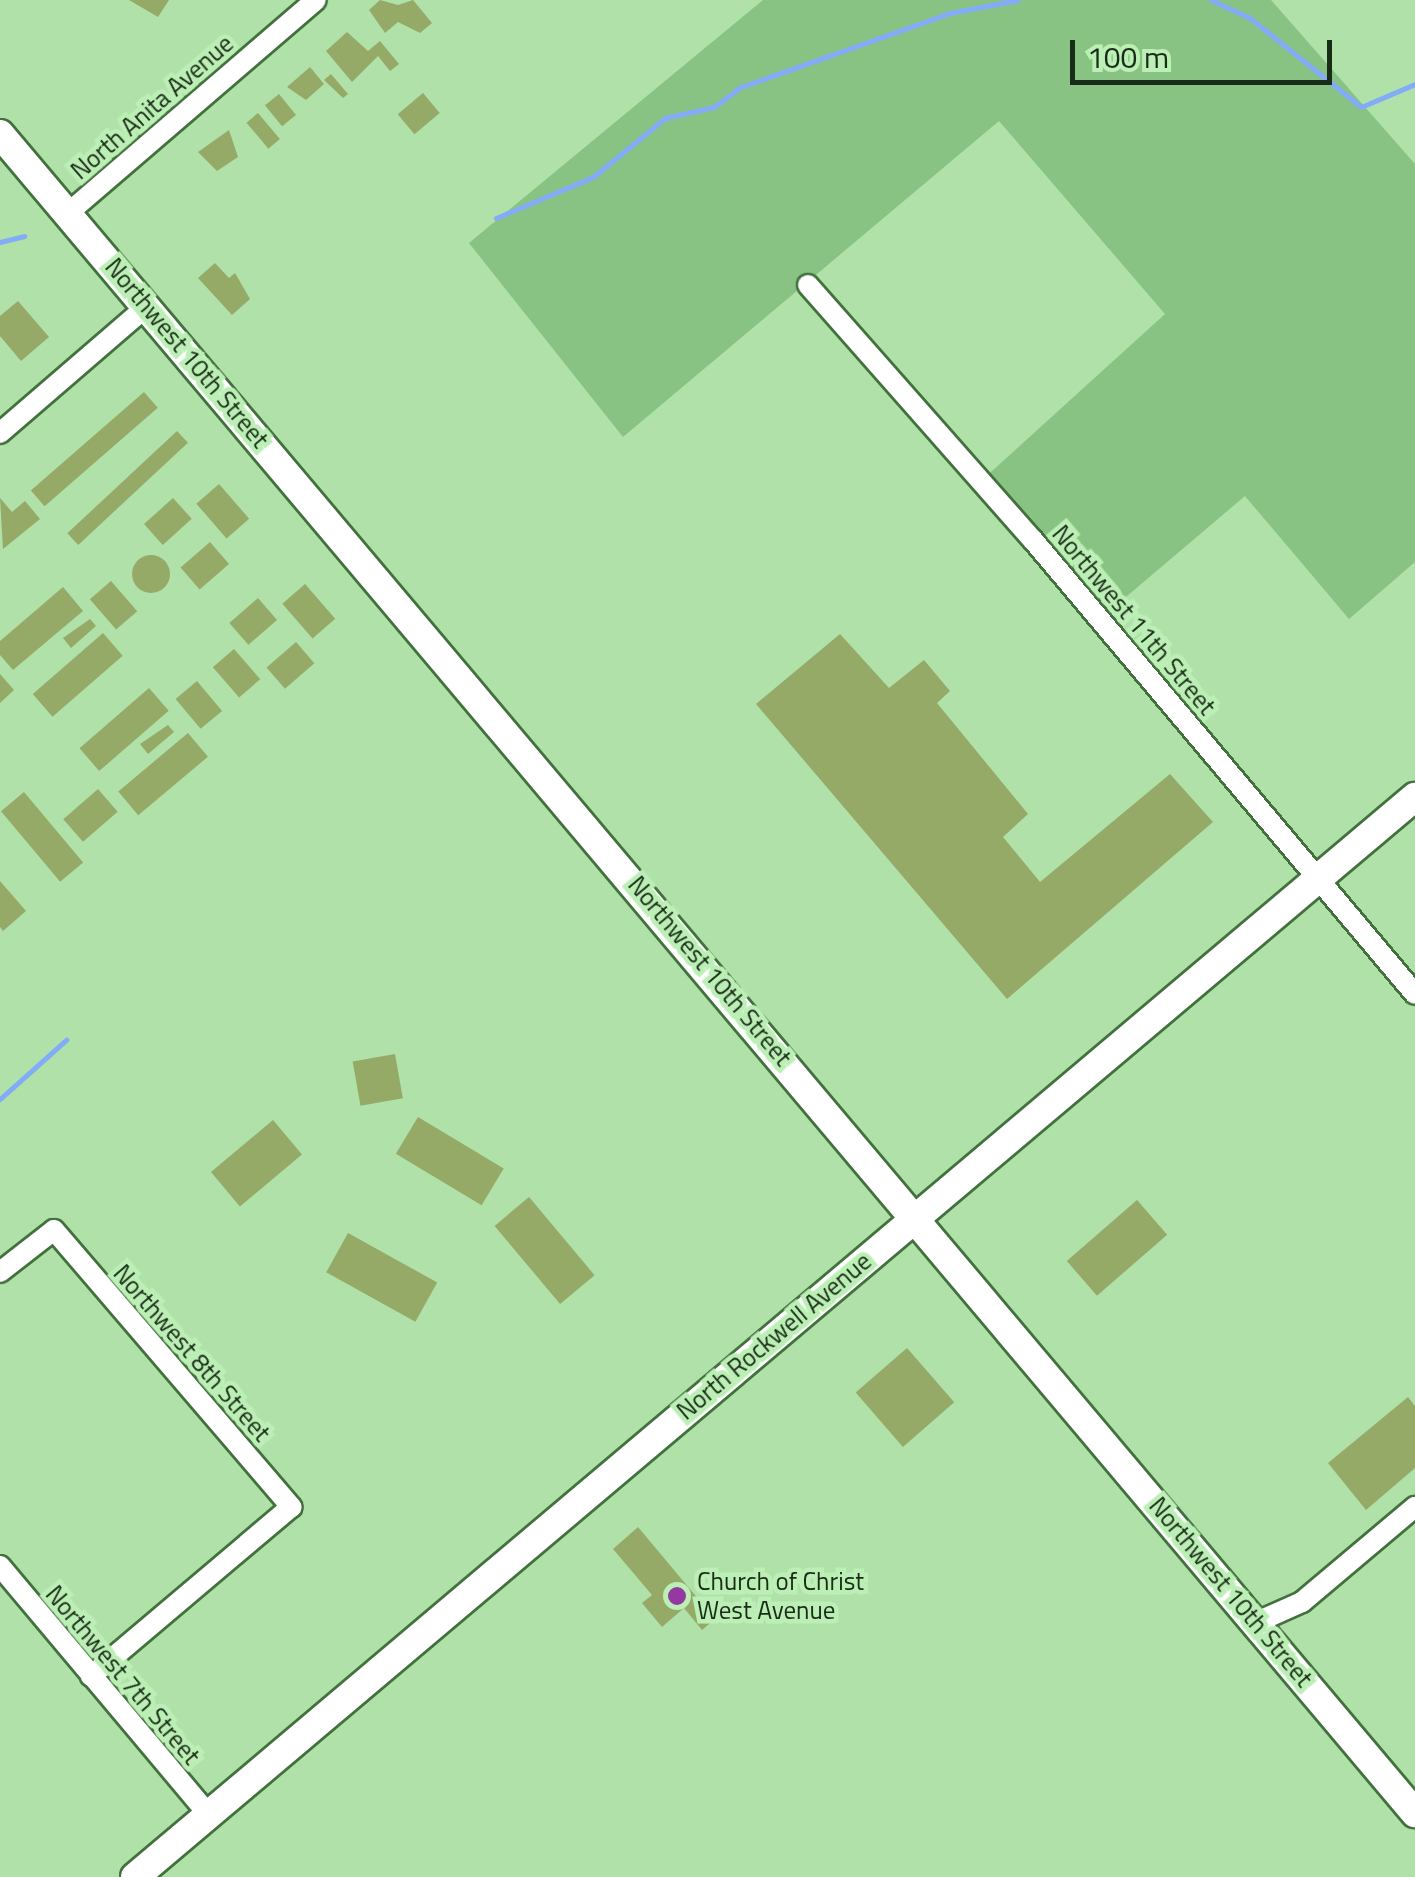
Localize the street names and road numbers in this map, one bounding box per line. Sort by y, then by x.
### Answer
street label: North Anita Avenue [65,28,239,186]
street label: Northwest 10th Street [99,252,275,454]
street label: Northwest 11th Street [1046,519,1222,721]
street label: Northwest 10th Street [622,870,798,1072]
street label: North Rockwell Avenue [671,1246,877,1426]
street label: Northwest 8th Street [107,1259,277,1447]
street label: Northwest 10th Street [1143,1491,1319,1693]
street label: Northwest 7th Street [39,1579,207,1771]

